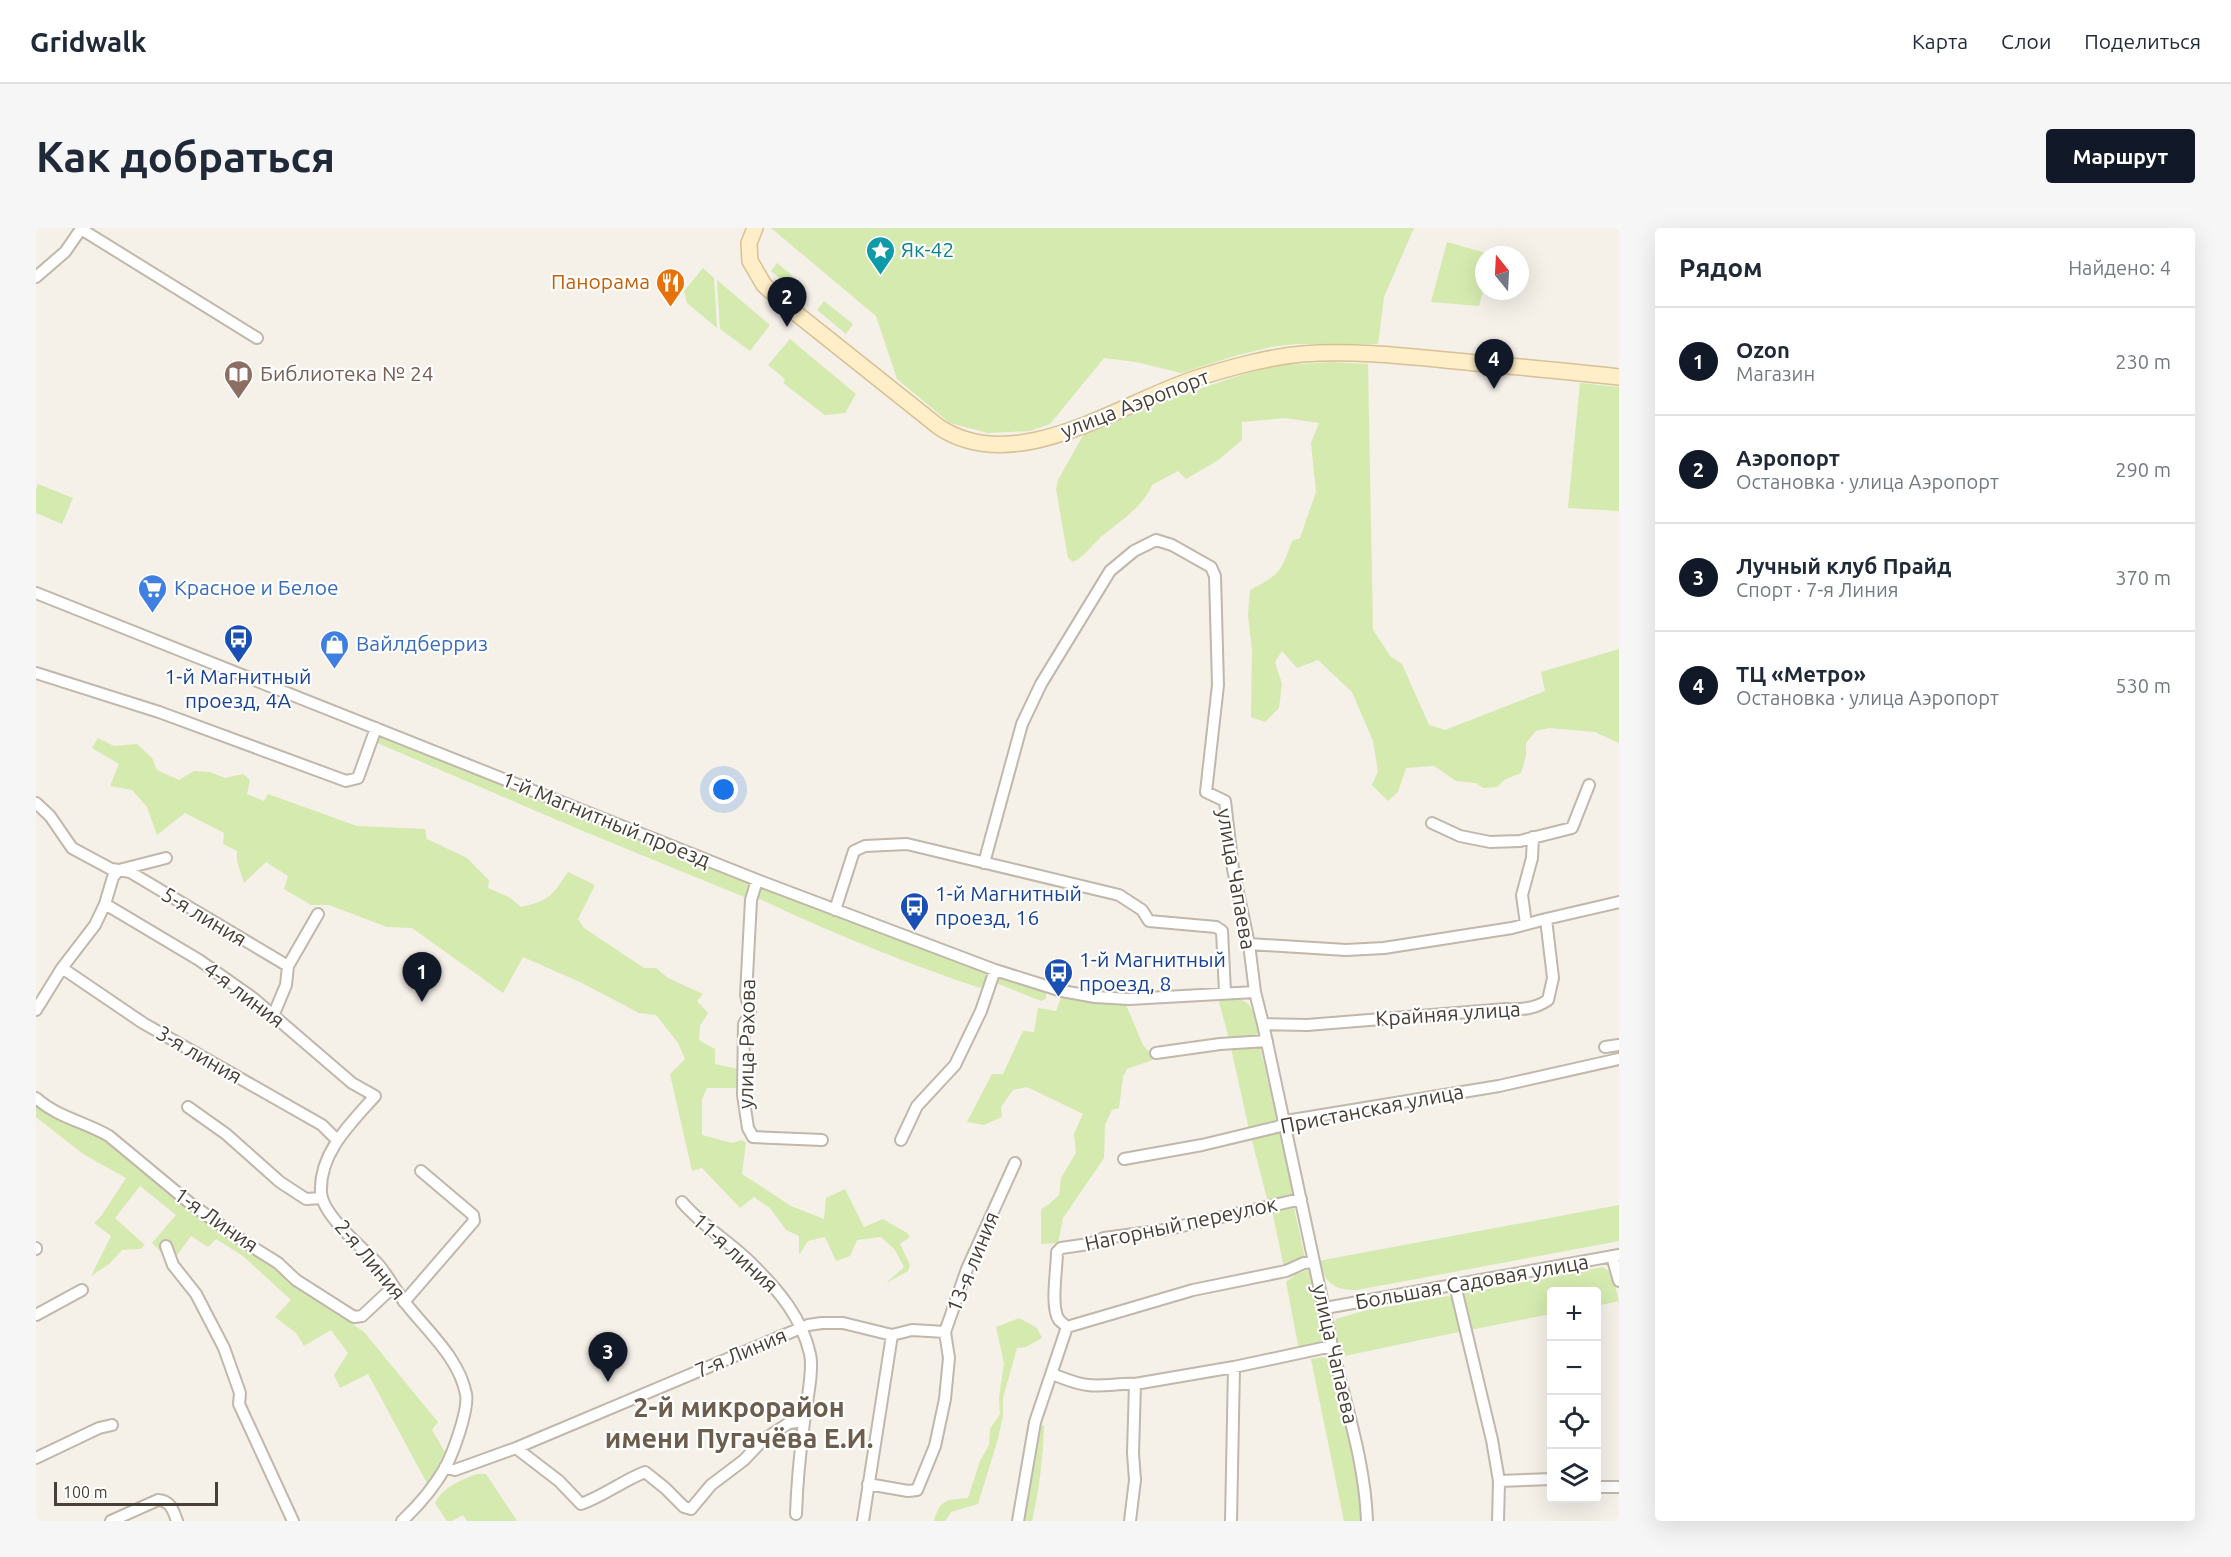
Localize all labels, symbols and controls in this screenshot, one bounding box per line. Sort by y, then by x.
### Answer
text: Gridwalk [30,26,147,57]
text: Карта [1912,29,1968,53]
text: Слои [2001,29,2051,53]
text: Поделиться [2084,29,2201,53]
button: Маршрут [2046,129,2195,183]
text: Как добраться [36,133,335,180]
place icon: Як-42 [864,234,896,276]
place label: Як-42 [901,237,954,261]
north arrow [1475,246,1529,300]
text: Рядом [1679,253,1763,282]
text: Найдено: 4 [2068,256,2171,279]
restaurant icon: Панорама [655,266,687,308]
place label: Панорама [551,269,650,293]
pin: 2 [768,278,807,327]
text: Ozon [1736,337,1790,362]
pin: 4 [1474,340,1514,389]
text: 1 [1693,350,1704,373]
text: 230 m [2115,350,2171,373]
library icon: Библиотека № 24 [223,358,255,400]
place label: Библиотека № 24 [260,361,434,385]
text: Магазин [1736,362,1815,385]
street label: улица Аэропорт [1057,364,1213,442]
text: Аэропорт [1736,445,1840,470]
text: 2 [1693,458,1704,481]
text: 290 m [2115,458,2171,481]
text: Остановка · улица Аэропорт [1736,470,1999,493]
text: Лучный клуб Прайд [1736,553,1951,578]
text: 3 [1693,566,1704,589]
text: 370 m [2115,566,2171,589]
supermarket icon: Красное и Белое [137,572,169,614]
place label: Красное и Белое [174,575,339,599]
text: Спорт · 7-я Линия [1736,578,1898,601]
bus stop icon: 1-й Магнитный проезд, 4А [222,622,254,664]
shop icon: Вайлдберриз [319,628,351,670]
place label: Вайлдберриз [356,631,488,655]
text: ТЦ «Метро» [1736,661,1866,686]
place label: 1-й Магнитный проезд, 4А [164,664,312,712]
text: 4 [1693,674,1704,697]
text: 530 m [2115,674,2171,697]
text: Остановка · улица Аэропорт [1736,686,1999,709]
street label: 1-й Магнитный проезд [499,766,714,872]
your location [709,775,738,804]
street label: улица Чапаева [1213,806,1261,951]
street label: 5-я линия [158,881,251,951]
place label: 1-й Магнитный проезд, 16 [935,881,1082,929]
bus stop icon: 1-й Магнитный проезд, 16 [898,890,930,932]
place label: 1-й Магнитный проезд, 8 [1079,947,1226,995]
pin: 1 [402,952,442,1002]
street label: 4-я линия [200,956,290,1032]
bus stop icon: 1-й Магнитный проезд, 8 [1042,956,1074,998]
street label: улица Рахова [733,979,759,1109]
street label: Крайняя улица [1375,996,1521,1030]
street label: 3-я линия [152,1020,247,1088]
street label: Пристанская улица [1278,1078,1466,1138]
street label: 1-я Линия [170,1182,263,1257]
street label: Нагорный переулок [1082,1191,1279,1255]
street label: 11-я линия [688,1208,783,1297]
street label: 13-я линия [941,1208,1003,1316]
street label: 2-я Линия [330,1214,411,1304]
street label: Большая Садовая улица [1353,1249,1590,1313]
street label: улица Чапаева [1308,1281,1364,1426]
map controls [1547,1287,1601,1503]
button: + [1547,1287,1601,1341]
street label: 7-я Линия [691,1322,790,1382]
pin: 3 [588,1332,628,1382]
button: − [1547,1341,1601,1395]
district label: 2-й микрорайон имени Пугачёва Е.И. [605,1392,873,1453]
button: locate [1547,1395,1601,1449]
button: layers [1547,1449,1601,1503]
scale bar [54,1479,218,1506]
text: 100 m [63,1483,108,1501]

